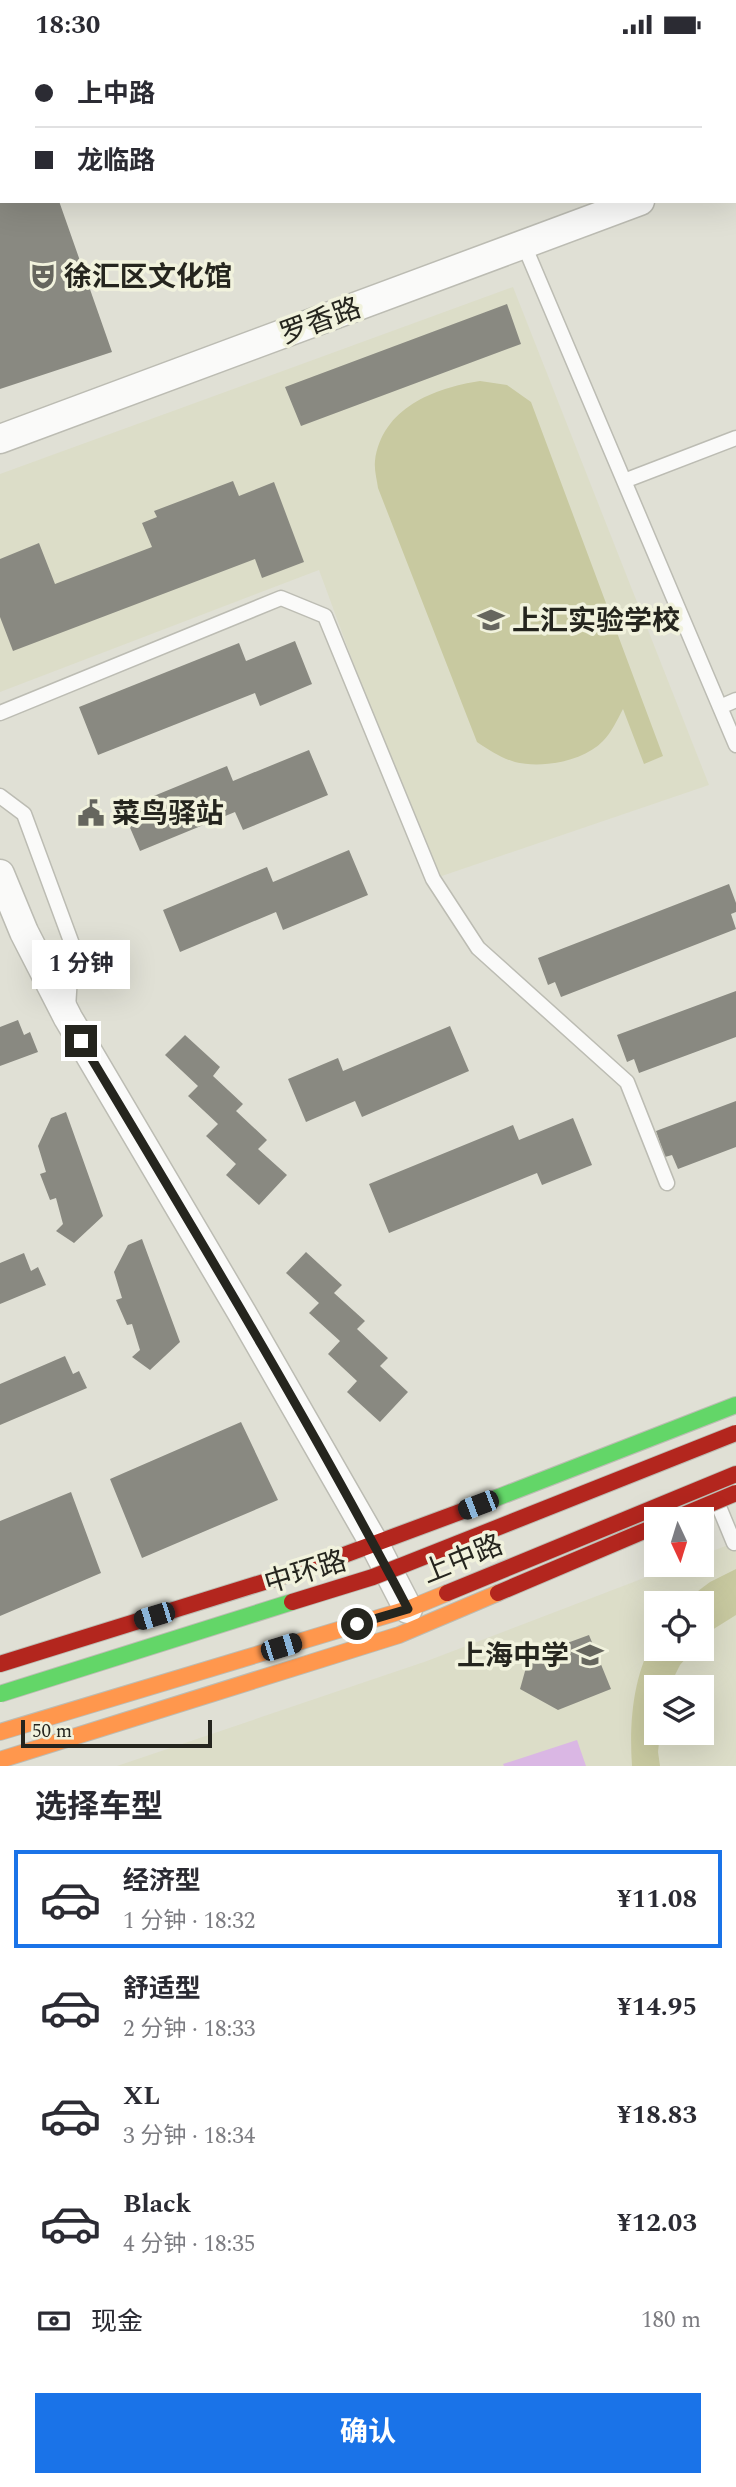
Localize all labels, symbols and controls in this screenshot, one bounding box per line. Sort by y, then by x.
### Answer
text: 18:30 [35,5,100,45]
text: 上中路 [77,74,155,114]
text: 龙临路 [77,141,155,181]
place label: 徐汇区文化馆 [64,256,232,299]
theatre icon: 徐汇区文化馆 [28,261,58,291]
street label: 罗香路 [274,287,367,356]
place label: 上汇实验学校 [512,600,680,643]
school or university icon: 上汇实验学校 [476,605,506,635]
place label: 菜鸟驿站 [112,793,224,836]
public building icon: 菜鸟驿站 [76,798,106,828]
callout: 1 分钟 [32,939,130,989]
text: 1 分钟 [49,947,113,982]
route end [65,1025,97,1057]
car [455,1488,502,1522]
north arrow [644,1507,714,1577]
map controls [644,1507,714,1745]
street label: 上中路 [416,1524,510,1595]
street label: 中环路 [259,1540,352,1605]
button: locate [644,1591,714,1661]
car [131,1600,178,1632]
route start [341,1608,373,1640]
car [258,1631,305,1663]
place label: 上海中学 [457,1635,569,1678]
school or university icon: 上海中学 [575,1640,605,1670]
button: layers [644,1675,714,1745]
scale bar [21,1717,212,1749]
text: 50 m [32,1717,72,1746]
text: 选择车型 [35,1783,163,1832]
text: 经济型 [123,1861,201,1901]
icon: car [39,1868,102,1931]
text: ¥11.08 [617,1879,697,1919]
text: 1 分钟 · 18:32 [123,1904,255,1939]
text: 舒适型 [123,1969,201,2009]
icon: car [39,1976,102,2039]
text: ¥14.95 [617,1987,697,2027]
text: 2 分钟 · 18:33 [123,2012,255,2047]
text: XL [123,2076,160,2116]
icon: car [39,2084,102,2147]
text: ¥18.83 [617,2095,697,2135]
text: 3 分钟 · 18:34 [123,2119,255,2154]
text: Black [123,2184,191,2224]
icon: car [39,2192,102,2255]
text: ¥12.03 [617,2203,697,2243]
text: 4 分钟 · 18:35 [123,2227,255,2262]
icon: cash [35,2302,73,2340]
text: 现金 [91,2302,143,2342]
text: 180 m [641,2303,701,2338]
button: 确认 [35,2393,701,2473]

